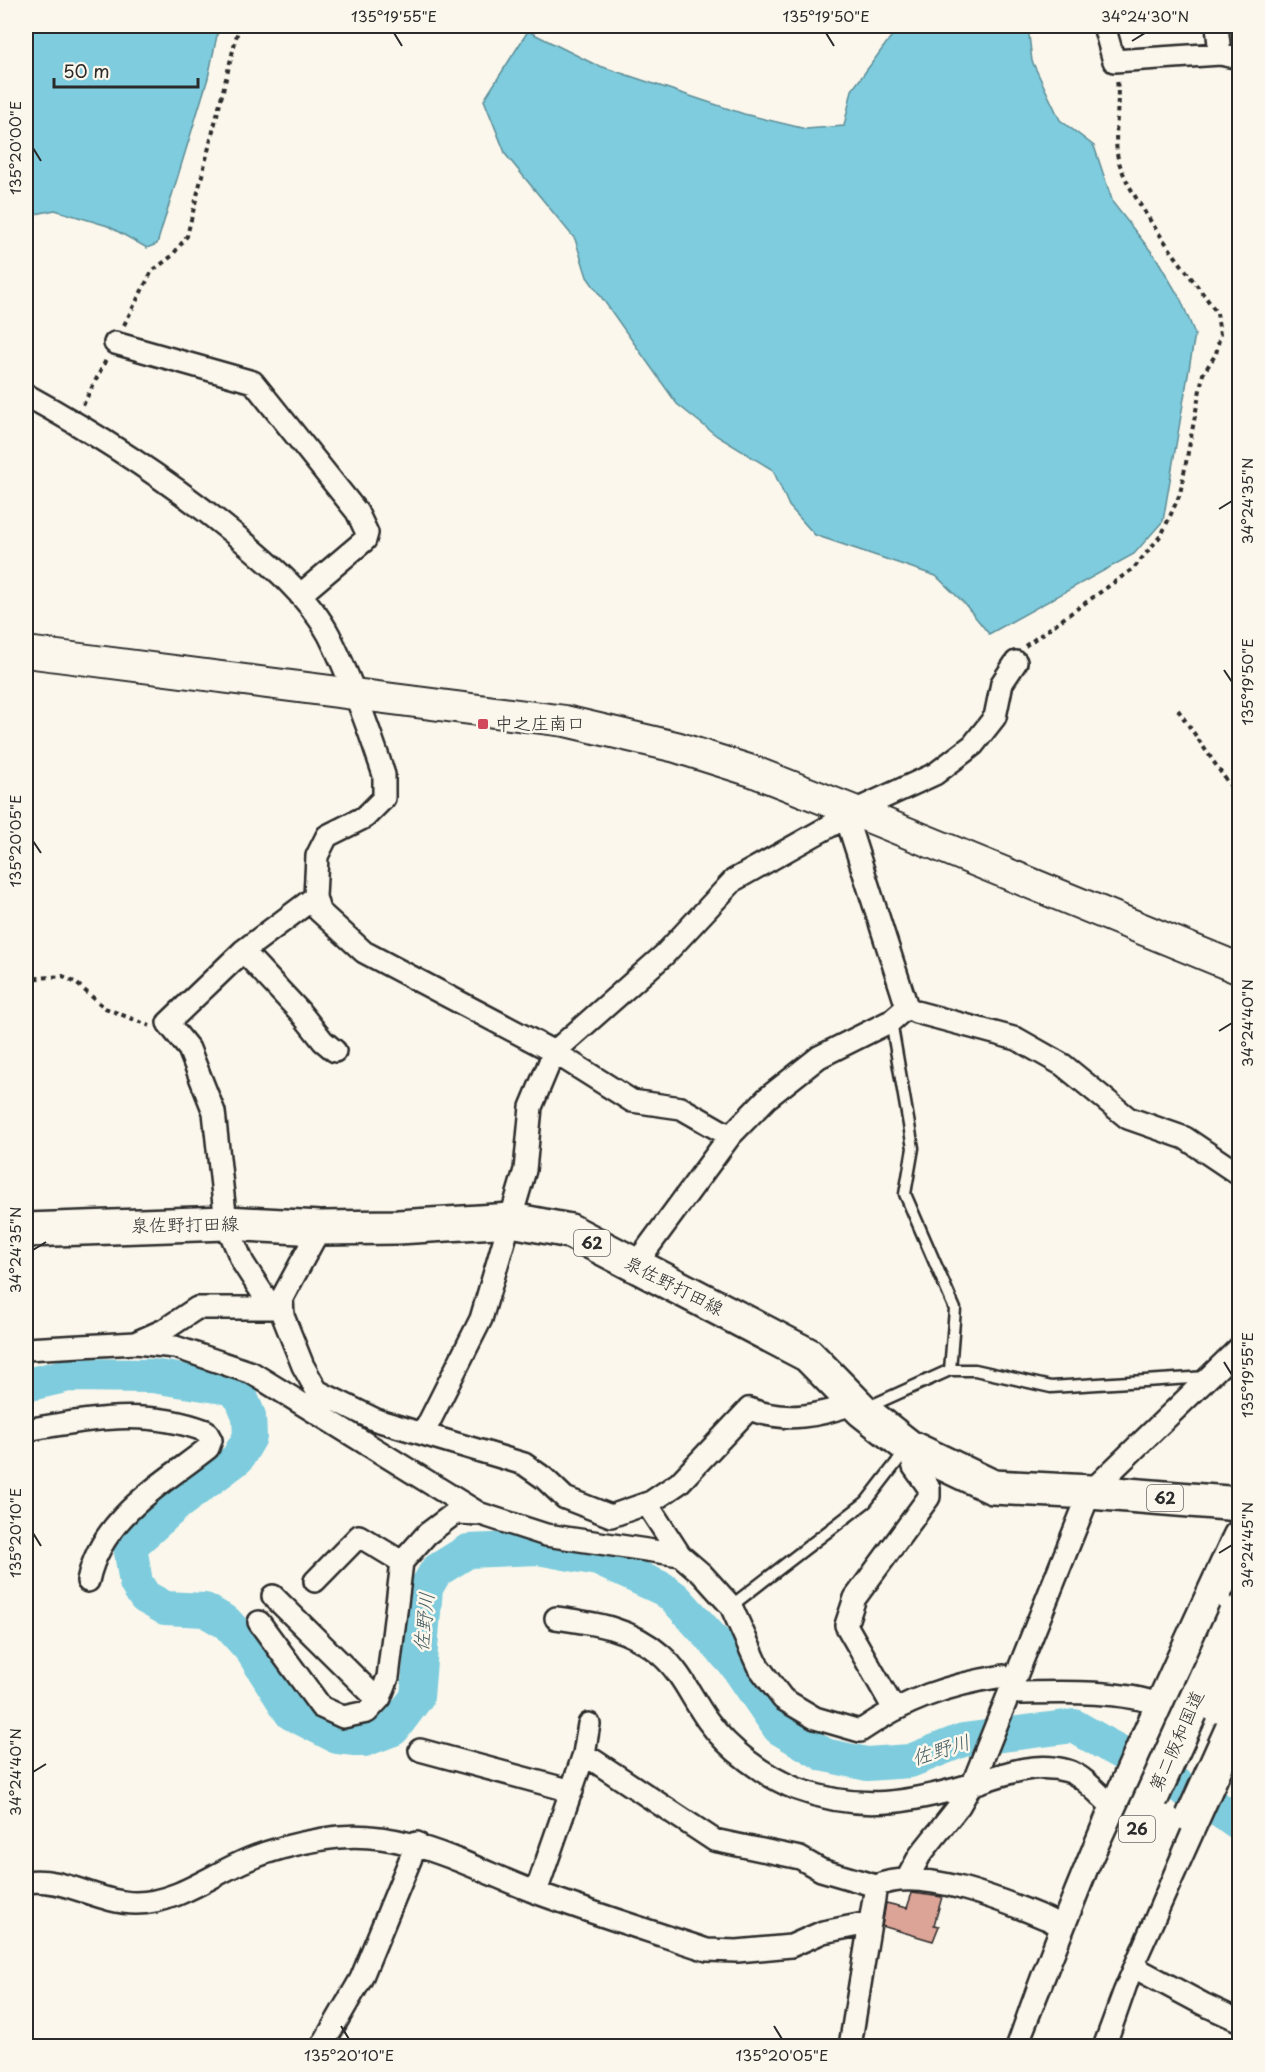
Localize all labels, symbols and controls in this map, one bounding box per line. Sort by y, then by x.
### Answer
text: 135°19'55"E [351,4,437,27]
text: 135°19'50"E [782,4,870,27]
text: 34°24'30"N [1101,4,1189,27]
scale bar [54,51,198,89]
text: 50 m [63,57,110,84]
text: 135°20'00"E [3,101,26,195]
text: 34°24'35"N [1235,458,1258,544]
text: 135°19'50"E [1235,638,1258,726]
place label: 中之庄南口 [495,709,585,736]
marker: 中之庄南口 [476,717,490,731]
text: 135°20'05"E [3,795,26,887]
text: 34°24'40"N [1235,979,1258,1067]
text: 34°24'35"N [3,1207,26,1293]
street label: 泉佐野打田線 [131,1209,239,1238]
road number: 62 [574,1230,610,1256]
street label: 泉佐野打田線 [620,1248,729,1321]
text: 135°19'55"E [1235,1332,1258,1418]
road number: 62 [1147,1485,1183,1511]
text: 135°20'10"E [3,1488,26,1578]
text: 34°24'45"N [1235,1502,1258,1588]
water label: 佐野川 [405,1590,441,1653]
street label: 第二阪和国道 [1141,1686,1210,1795]
water label: 佐野川 [908,1726,974,1772]
text: 34°24'40"N [3,1728,26,1816]
road number: 26 [1119,1816,1155,1842]
text: 135°20'10"E [304,2043,394,2066]
text: 135°20'05"E [736,2043,828,2066]

